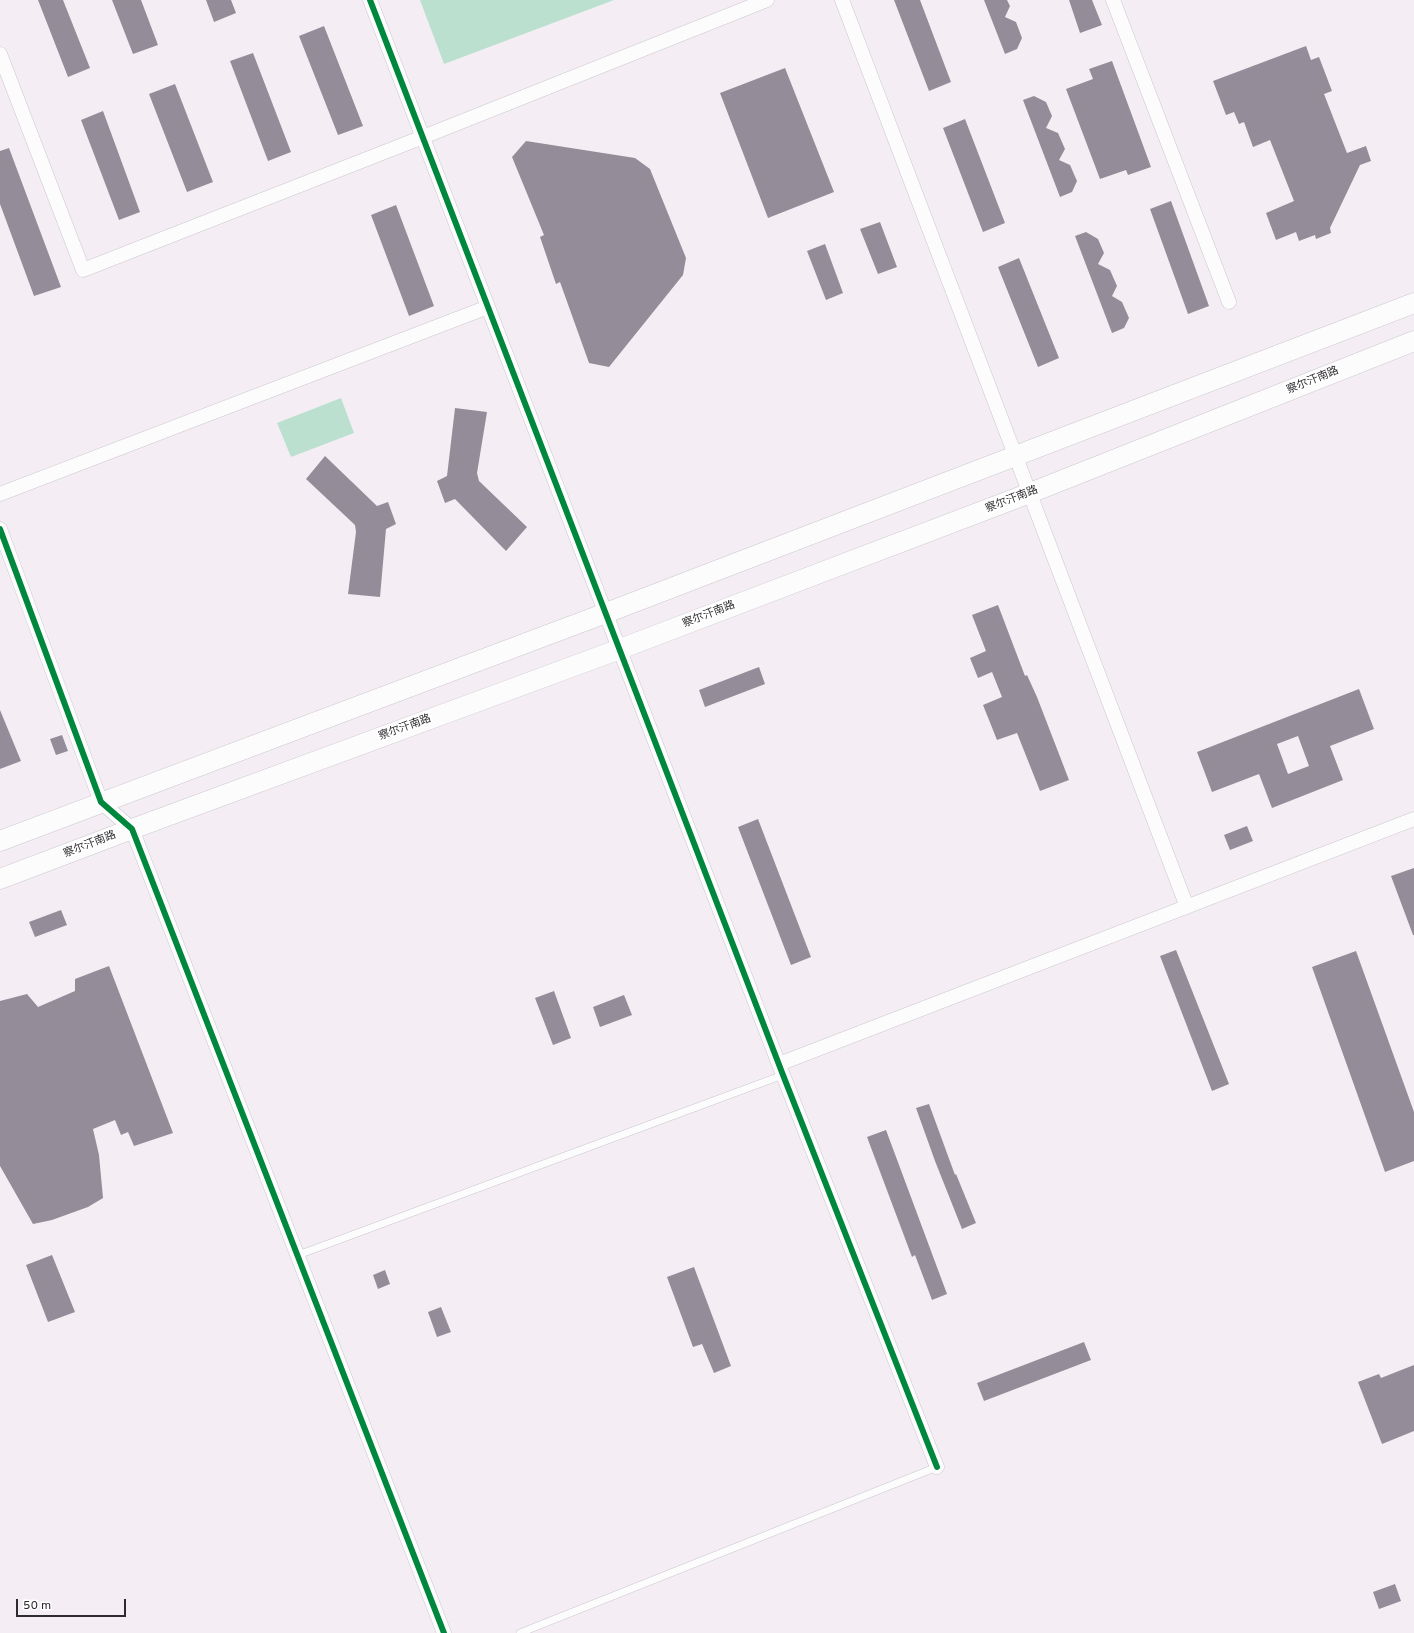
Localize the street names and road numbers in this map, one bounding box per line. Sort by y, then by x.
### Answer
street label: 察尔汗南路 [1285,365,1341,397]
street label: 察尔汗南路 [984,484,1040,516]
street label: 察尔汗南路 [681,599,737,631]
street label: 察尔汗南路 [377,712,433,744]
street label: 察尔汗南路 [62,829,118,861]

